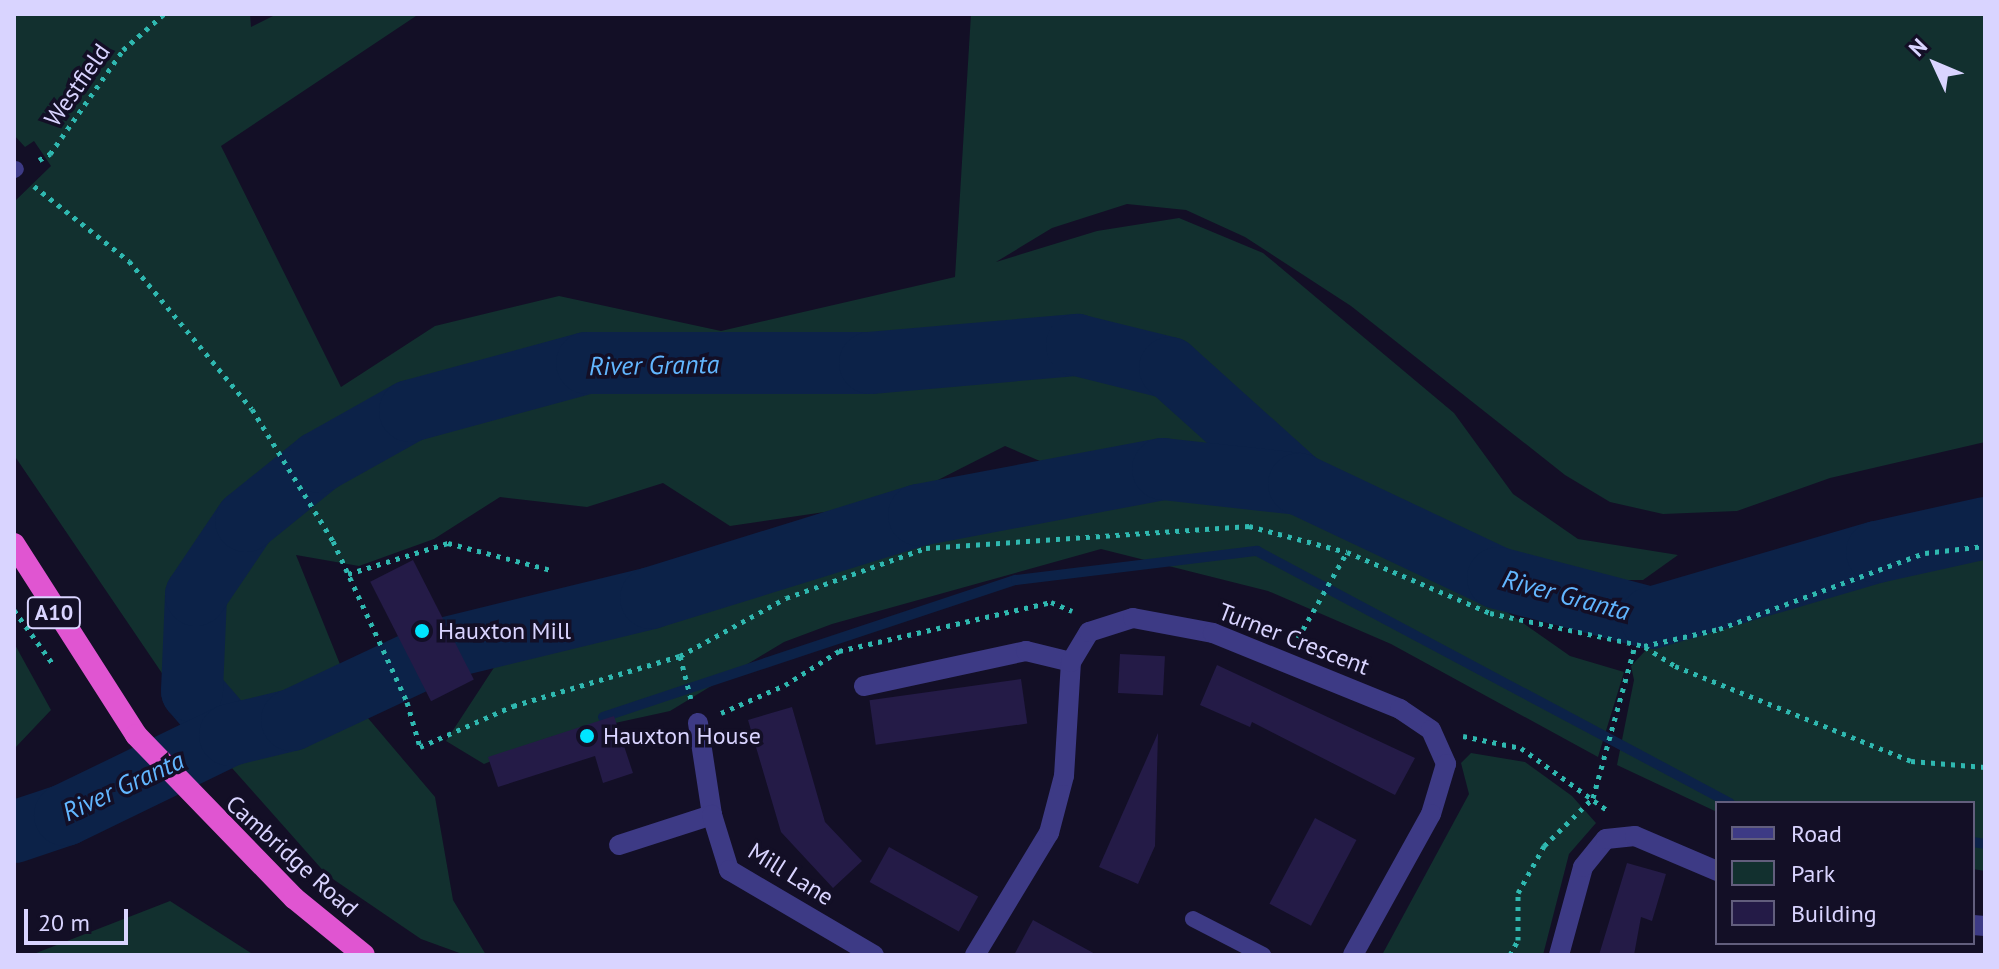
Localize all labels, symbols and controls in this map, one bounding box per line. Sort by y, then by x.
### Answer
north arrow [1895,24,1975,104]
text: N [1903,32,1933,62]
street label: Westfield [38,38,116,132]
water label: River Granta [589,348,719,382]
water label: River Granta [1499,563,1633,627]
road number: A10 [26,595,82,631]
street label: Turner Crescent [1214,597,1374,681]
place label: Hauxton Mill [438,617,571,645]
marker: Hauxton Mill [413,622,431,640]
place label: Hauxton House [603,722,761,750]
marker: Hauxton House [578,727,596,745]
water label: River Granta [57,744,189,828]
street label: Cambridge Road [220,789,364,923]
legend [1715,801,1975,945]
text: Road [1791,818,1842,849]
street label: Mill Lane [743,837,839,911]
text: Park [1791,858,1835,889]
scale bar [28,893,132,943]
text: Building [1791,898,1877,929]
text: 20 m [38,907,90,938]

